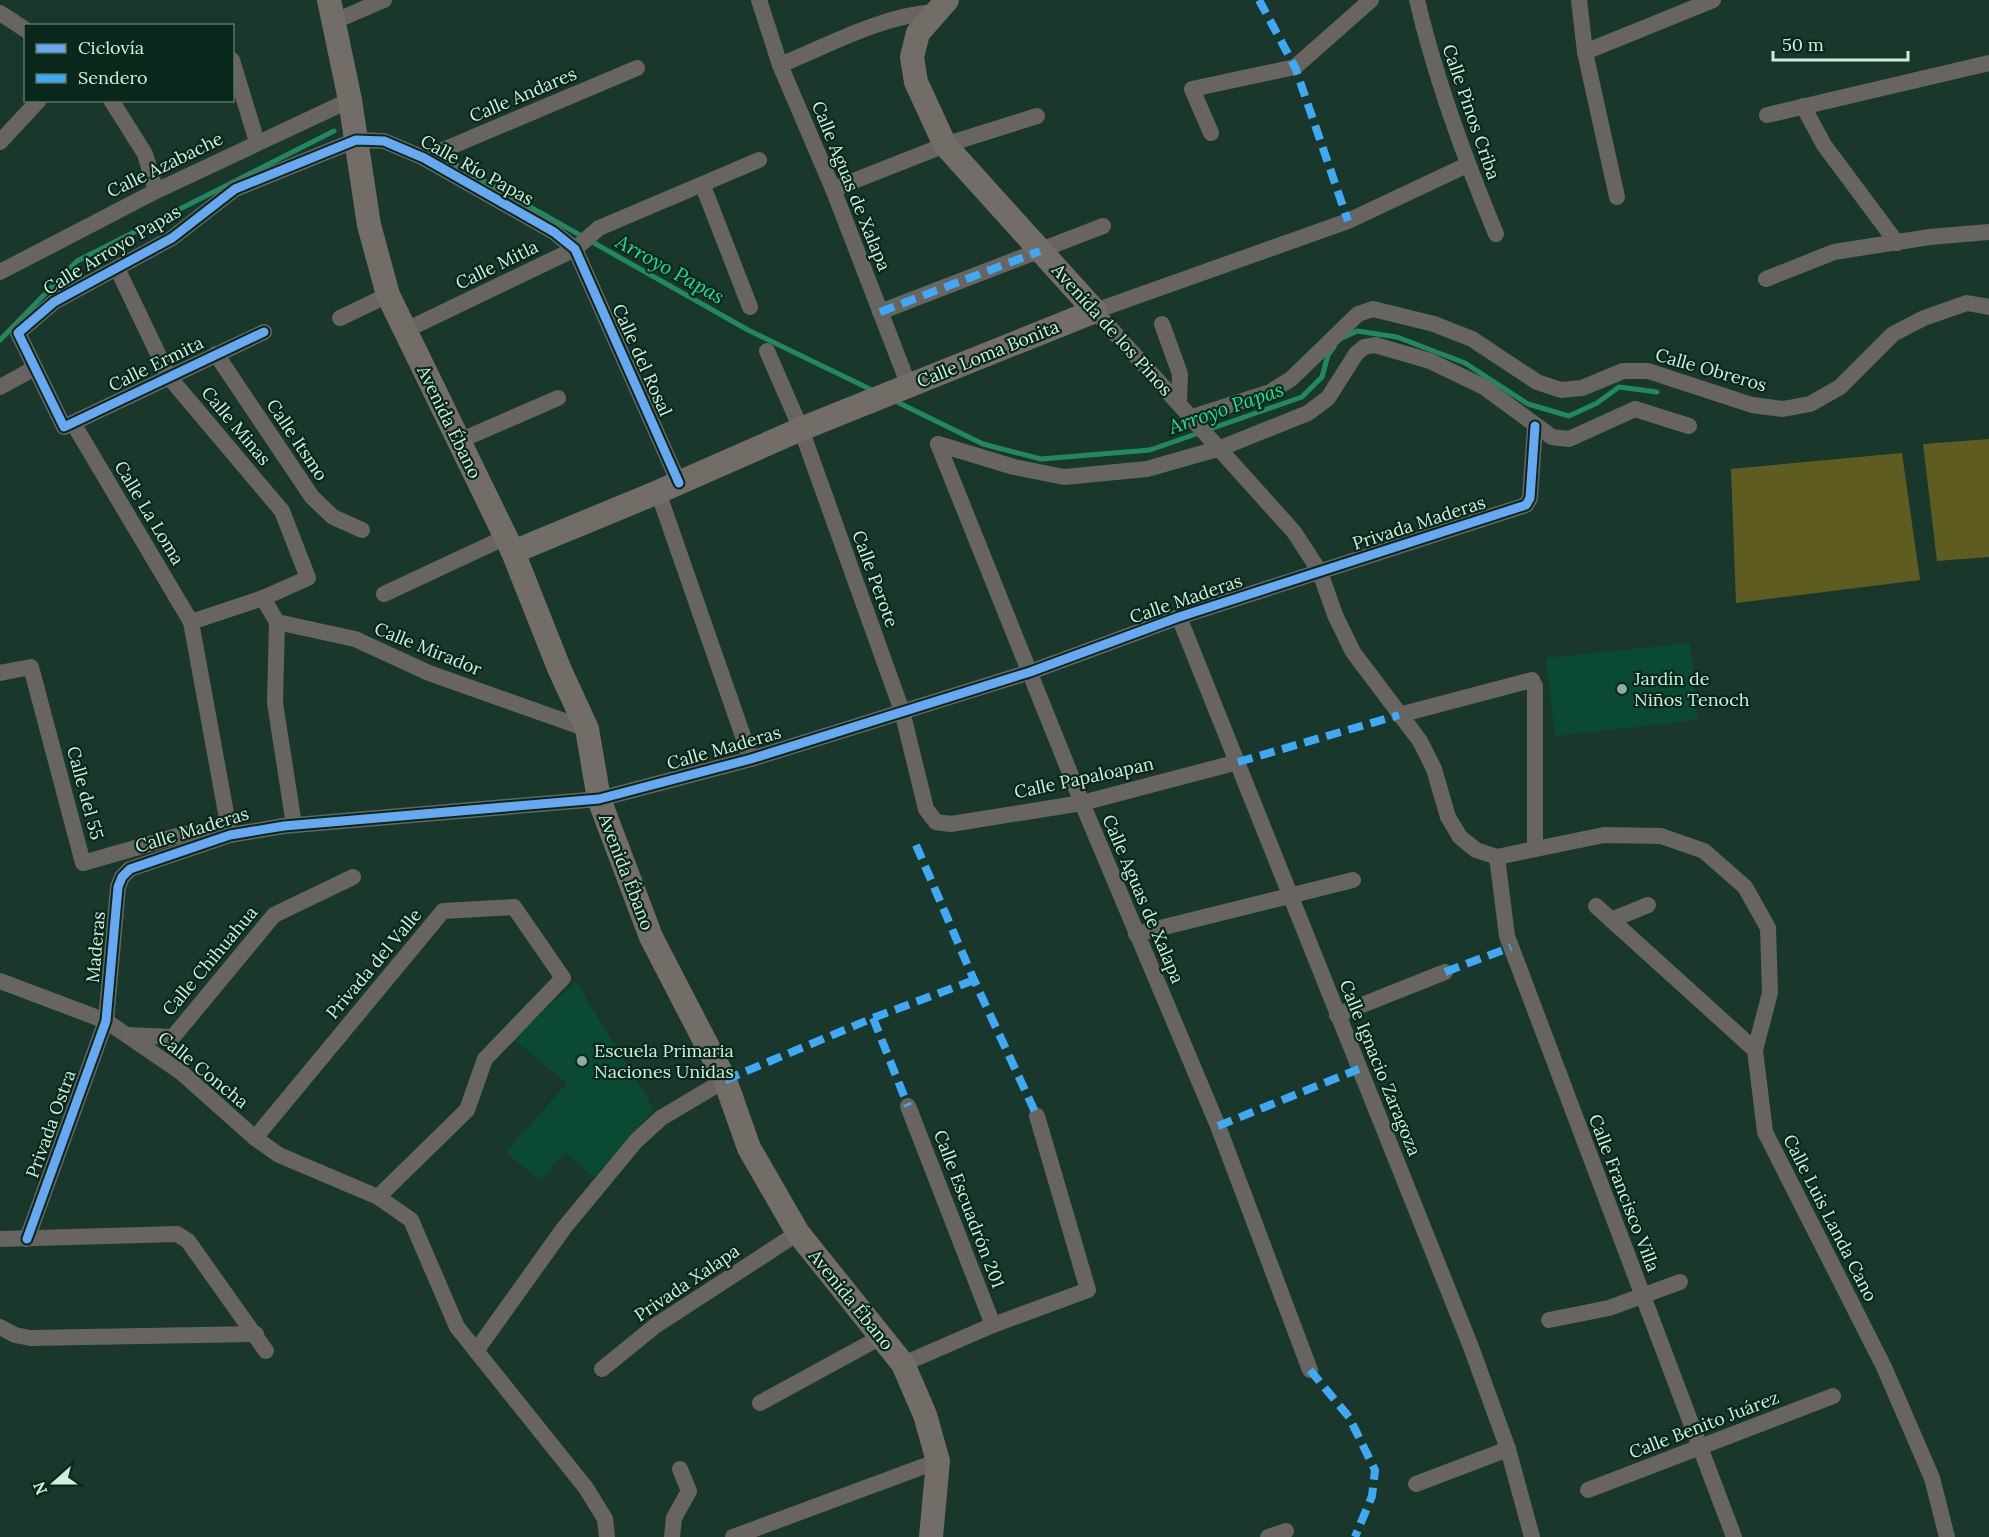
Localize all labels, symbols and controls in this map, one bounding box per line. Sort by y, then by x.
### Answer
legend [24,24,234,102]
scale bar [1773,24,1908,62]
text: 50 m [1782,33,1824,56]
text: Ciclovía [78,36,144,59]
street label: Calle Pinos Criba [1438,41,1505,183]
street label: Calle Andares [466,62,580,127]
text: Sendero [78,66,148,89]
street label: Calle Aguas de Xalapa [807,97,896,274]
street label: Calle Azabache [103,126,227,203]
street label: Calle Río Papas [416,129,538,210]
street label: Calle Arroyo Papas [39,199,185,300]
water label: Arroyo Papas [611,228,729,309]
street label: Calle Mitla [452,235,542,294]
street label: Avenida de los Pinos [1046,258,1178,401]
street label: Calle del Rosal [607,300,678,420]
street label: Calle Loma Bonita [913,315,1062,393]
street label: Calle Ermita [105,331,207,396]
street label: Calle Obreros [1653,343,1770,396]
street label: Avenida Ébano [412,361,487,482]
water label: Arroyo Papas [1164,376,1287,439]
street label: Calle Minas [197,381,276,470]
street label: Calle Itsmo [262,394,333,485]
street label: Calle La Loma [109,457,189,569]
street label: Privada Maderas [1349,490,1488,555]
street label: Calle Perote [847,527,904,631]
street label: Calle Maderas [1126,568,1245,629]
street label: Calle Mirador [371,617,485,681]
place label: Jardín de Niños Tenoch [1633,667,1750,711]
marker: Jardín de Niños Tenoch [1615,682,1629,696]
street label: Calle Maderas [664,720,784,775]
street label: Calle del 55 [62,744,109,842]
street label: Calle Papaloapan [1012,751,1156,804]
street label: Calle Maderas [132,801,252,858]
street label: Avenida Ébano [593,809,659,933]
street label: Calle Aguas de Xalapa [1097,811,1189,987]
street label: Calle Chihuahua [157,901,262,1020]
street label: Privada del Valle [321,904,427,1024]
street label: Maderas [81,910,110,984]
street label: Calle Ignacio Zaragoza [1335,976,1426,1159]
street label: Calle Concha [153,1026,253,1113]
place label: Escuela Primaria Naciones Unidas [594,1039,734,1083]
marker: Escuela Primaria Naciones Unidas [575,1054,589,1068]
street label: Privada Ostra [20,1067,81,1181]
street label: Calle Francisco Villa [1584,1111,1665,1275]
street label: Calle Escuadrón 201 [929,1127,1010,1291]
street label: Calle Luis Landa Cano [1778,1130,1883,1305]
street label: Privada Xalapa [630,1239,744,1326]
street label: Avenida Ébano [803,1244,899,1355]
street label: Calle Benito Juárez [1625,1385,1782,1464]
north arrow [24,1453,84,1513]
text: N [28,1479,52,1498]

